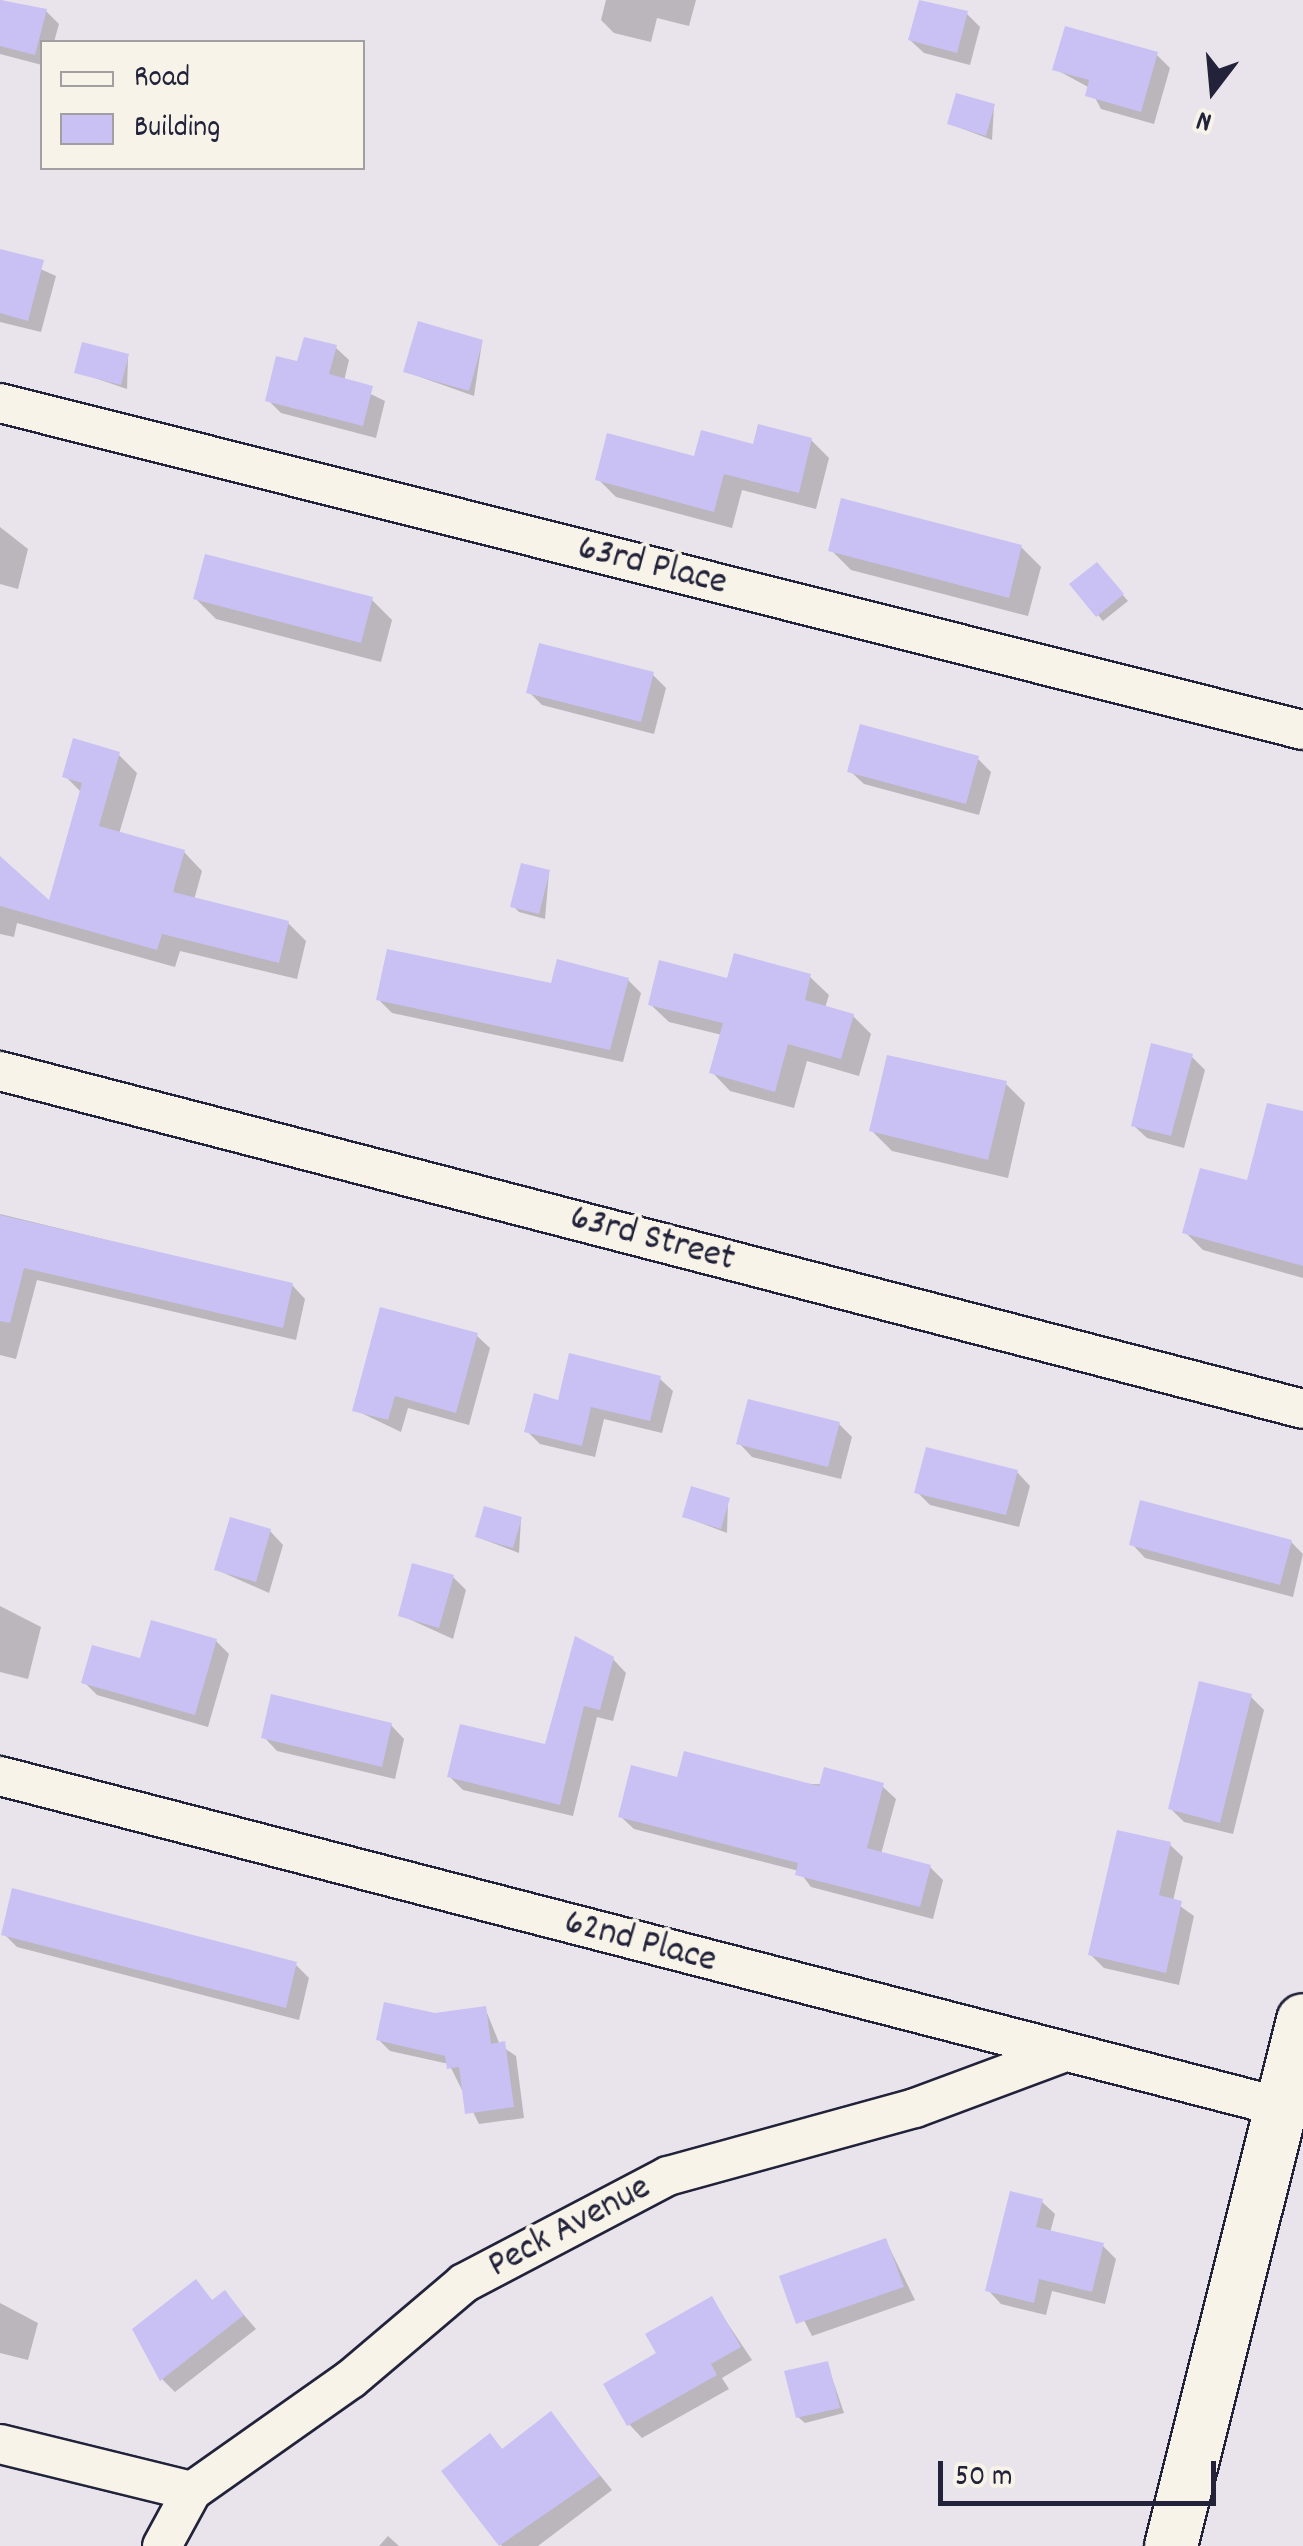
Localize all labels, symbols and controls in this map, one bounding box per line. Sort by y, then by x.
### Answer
legend [40,40,365,170]
north arrow [1163,40,1263,140]
text: Road [134,58,190,101]
text: N [1193,98,1217,140]
text: Building [134,108,220,151]
street label: 63rd Place [573,526,731,608]
street label: 63rd Street [565,1196,739,1284]
street label: 62nd Place [559,1901,721,1985]
street label: Peck Avenue [481,2166,659,2290]
scale bar [943,2441,1220,2503]
text: 50 m [955,2457,1013,2500]

